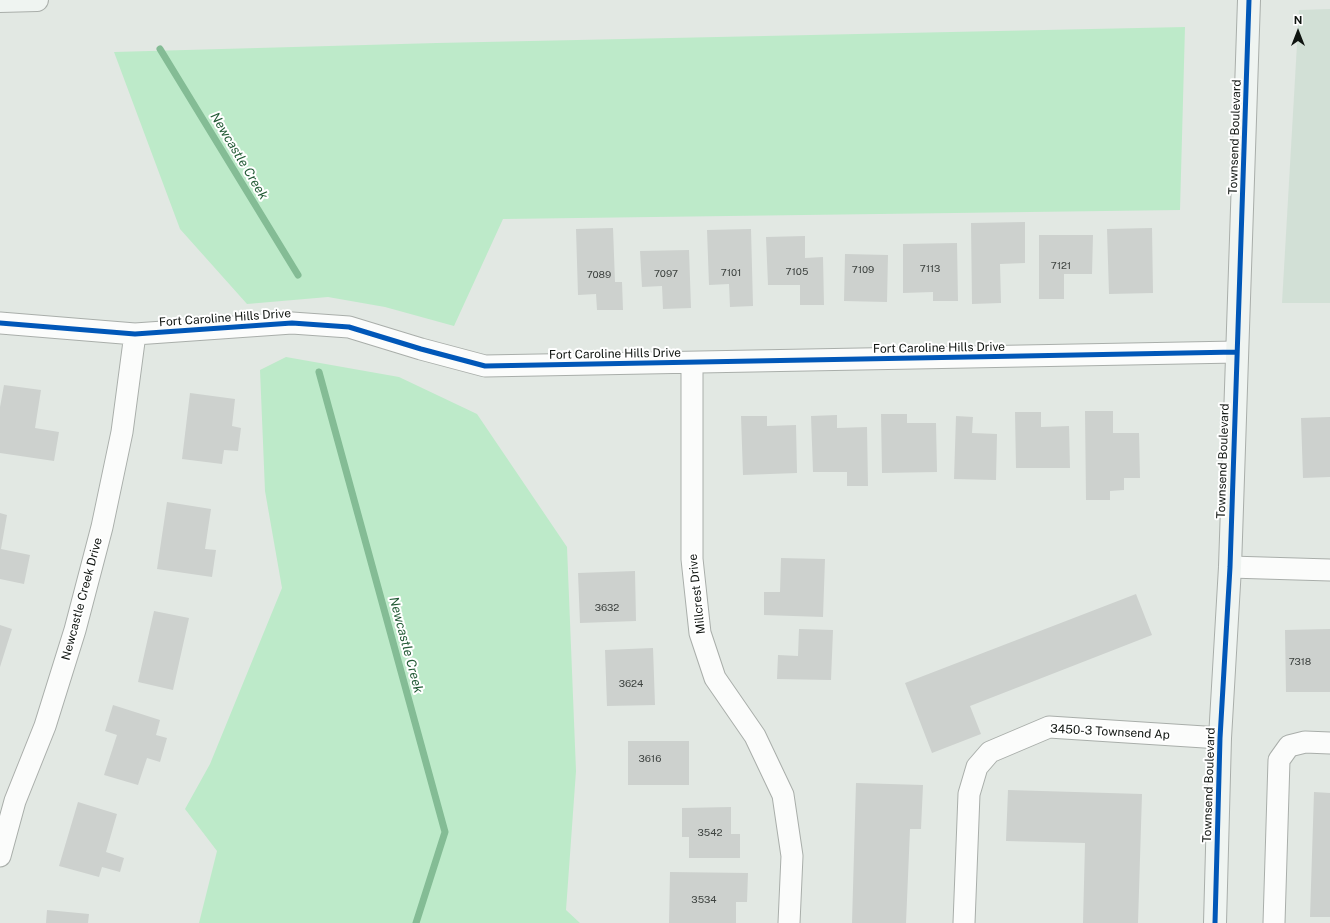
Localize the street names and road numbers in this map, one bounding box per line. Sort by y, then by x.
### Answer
street label: Townsend Boulevard [1226,79,1244,195]
street label: Fort Caroline Hills Drive [159,306,291,330]
street label: Fort Caroline Hills Drive [873,340,1005,356]
street label: Fort Caroline Hills Drive [549,346,681,362]
street label: Townsend Boulevard [1214,403,1232,519]
street label: Newcastle Creek Drive [59,536,105,662]
street label: Millcrest Drive [686,553,708,635]
street label: 3450-3 Townsend Ap [1050,722,1170,742]
street label: Townsend Boulevard [1200,727,1218,843]

